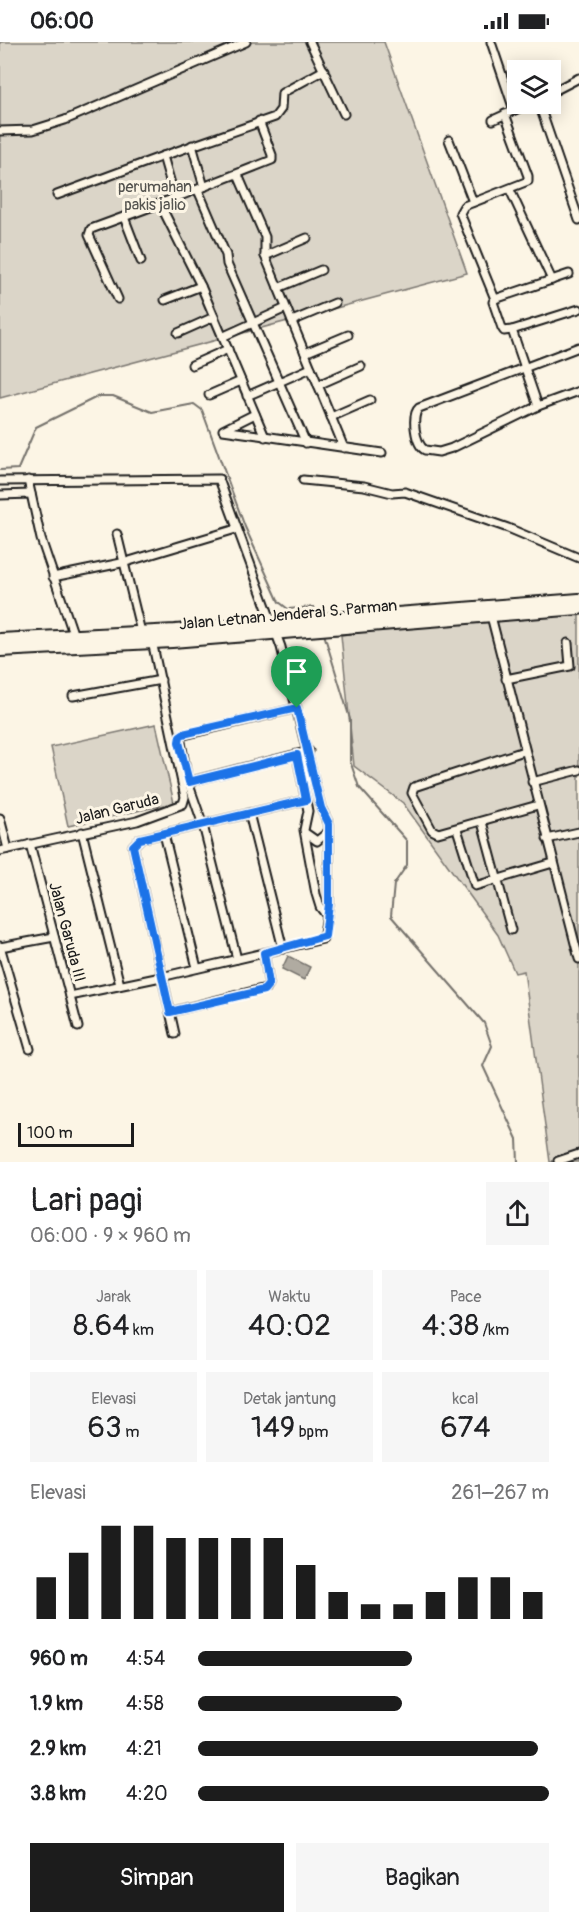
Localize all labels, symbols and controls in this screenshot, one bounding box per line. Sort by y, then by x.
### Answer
text: 06:00 [30,7,94,35]
map controls [507,60,561,114]
button: layers [507,60,561,114]
park label: perumahan pakis jalio [118,177,192,215]
street label: Jalan Letnan Jenderal S. Parman [178,596,398,634]
pin [271,646,322,708]
icon: arrive [280,655,313,688]
street label: Jalan Garuda [73,789,161,829]
street label: Jalan Garuda III [44,880,90,984]
scale bar [18,1120,134,1148]
text: 100 m [27,1123,73,1143]
text: Lari pagi [30,1180,142,1221]
button: share [486,1182,549,1245]
text: 06:00 · 9 × 960 m [30,1223,191,1248]
text: Jarak [96,1287,131,1307]
text: Waktu [268,1287,311,1307]
text: Pace [450,1287,481,1307]
text: 8.64 [73,1307,130,1344]
text: 40:02 [248,1307,331,1344]
text: 4:38 [422,1307,479,1344]
text: km [130,1320,154,1340]
text: /km [479,1320,509,1340]
text: Elevasi [91,1389,136,1409]
text: Detak jantung [243,1389,336,1409]
text: kcal [452,1389,479,1409]
text: 63 [88,1409,122,1446]
text: 149 [251,1409,295,1446]
text: 674 [440,1409,491,1446]
text: m [122,1422,139,1442]
text: bpm [295,1422,328,1442]
text: Elevasi [30,1480,86,1505]
text: 261–267 m [451,1480,549,1505]
text: 960 m [30,1646,88,1671]
text: 4:54 [126,1646,165,1671]
text: 1.9 km [30,1691,83,1716]
text: 4:58 [126,1691,164,1716]
text: 2.9 km [30,1736,86,1761]
text: 4:21 [126,1736,162,1761]
text: 3.8 km [30,1781,86,1806]
text: 4:20 [126,1781,168,1806]
button: Simpan [30,1843,284,1912]
button: Bagikan [296,1843,549,1912]

